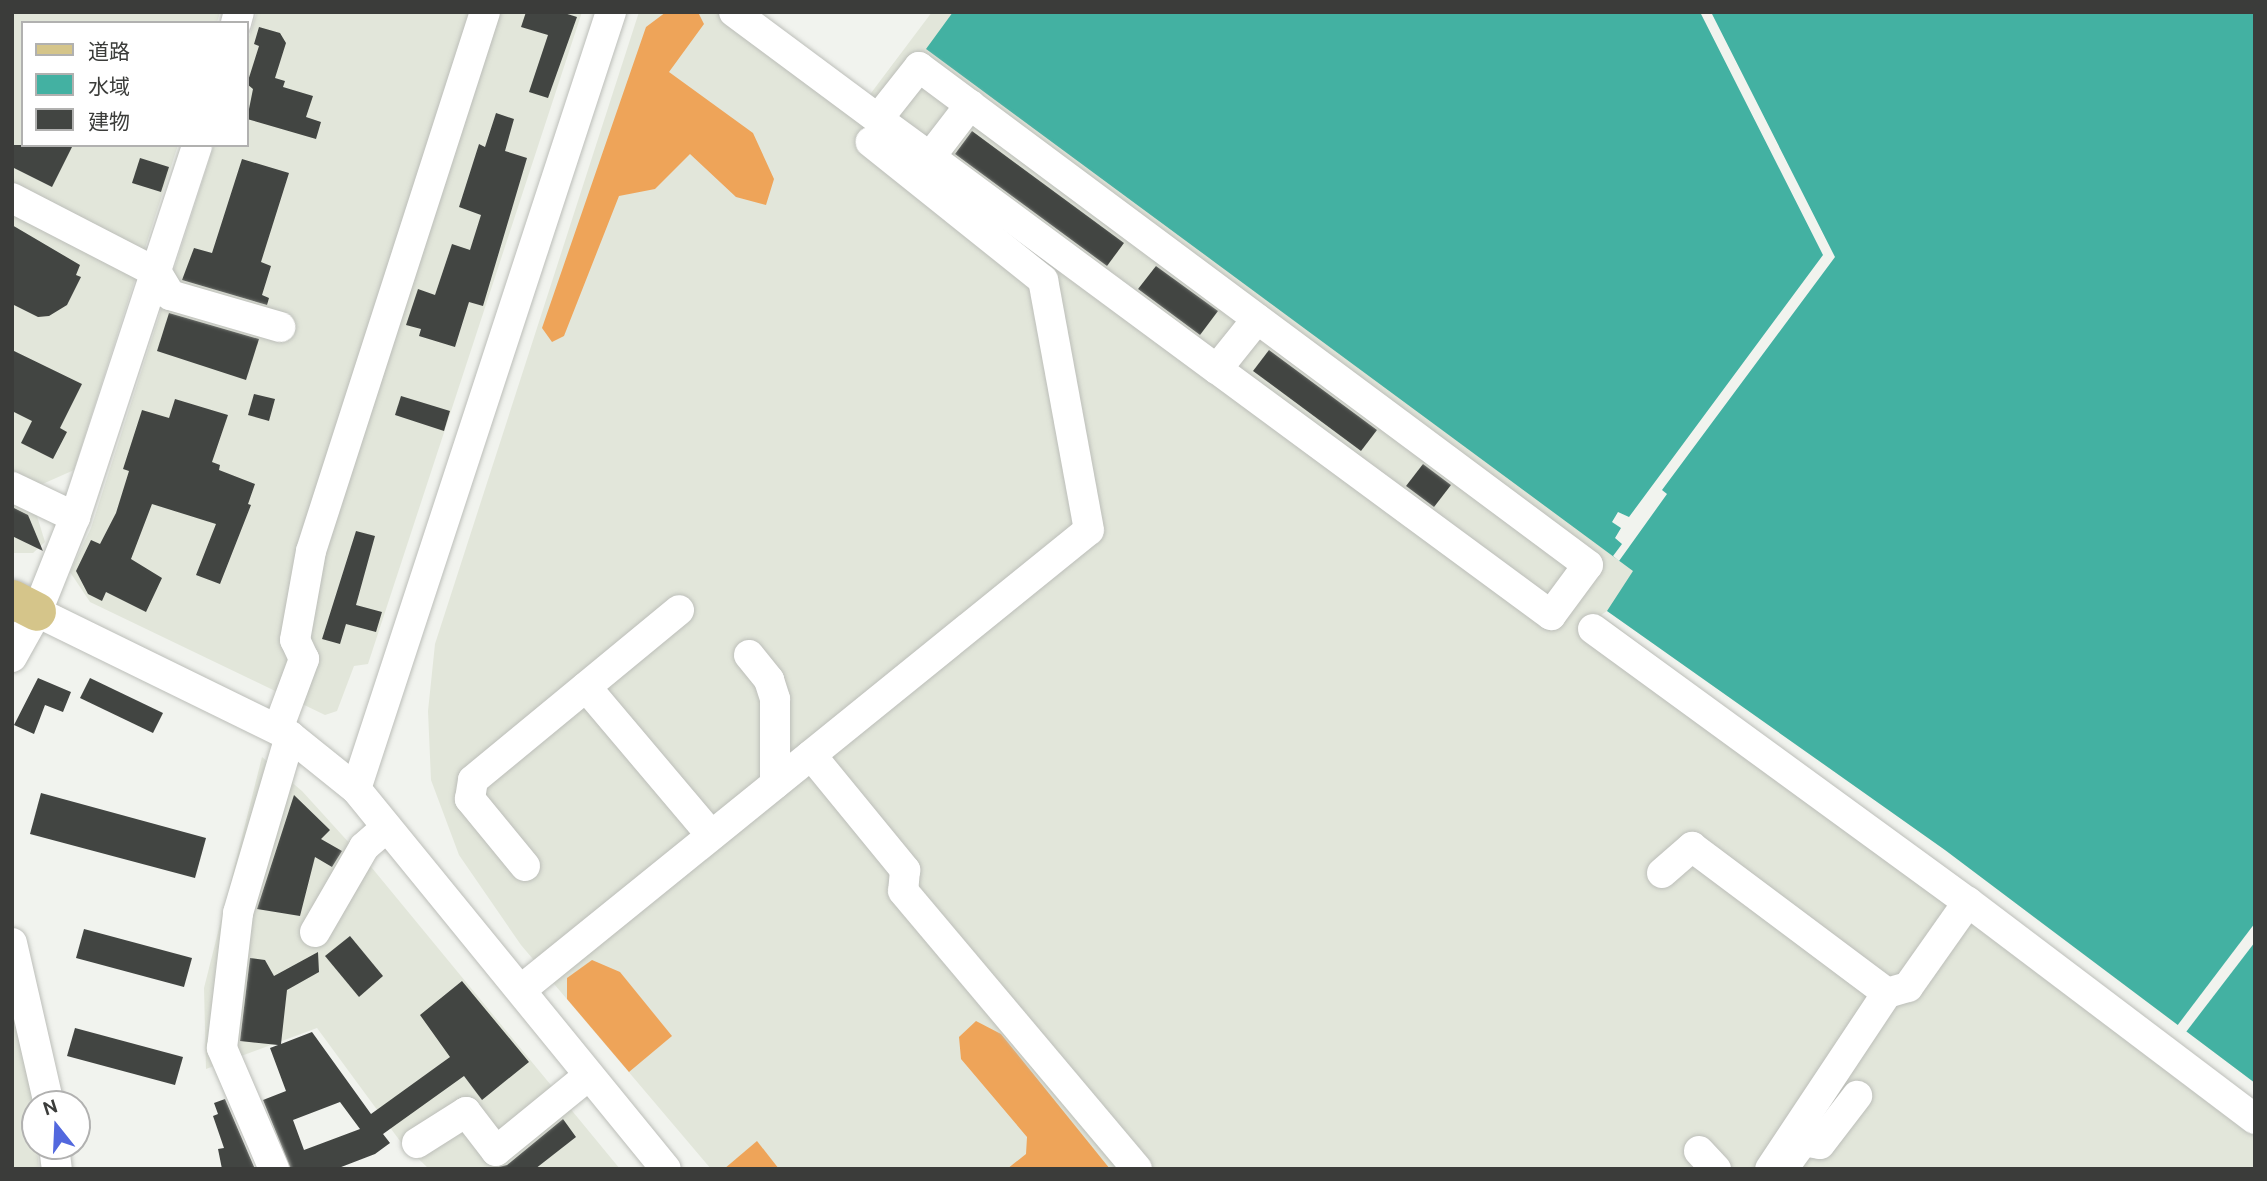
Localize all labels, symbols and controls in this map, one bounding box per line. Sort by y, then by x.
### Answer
legend [21,21,248,147]
text: 道路 [88,39,130,63]
text: 水域 [88,74,130,98]
text: 建物 [88,109,130,133]
north arrow [21,1090,91,1160]
text: N [40,1094,60,1120]

